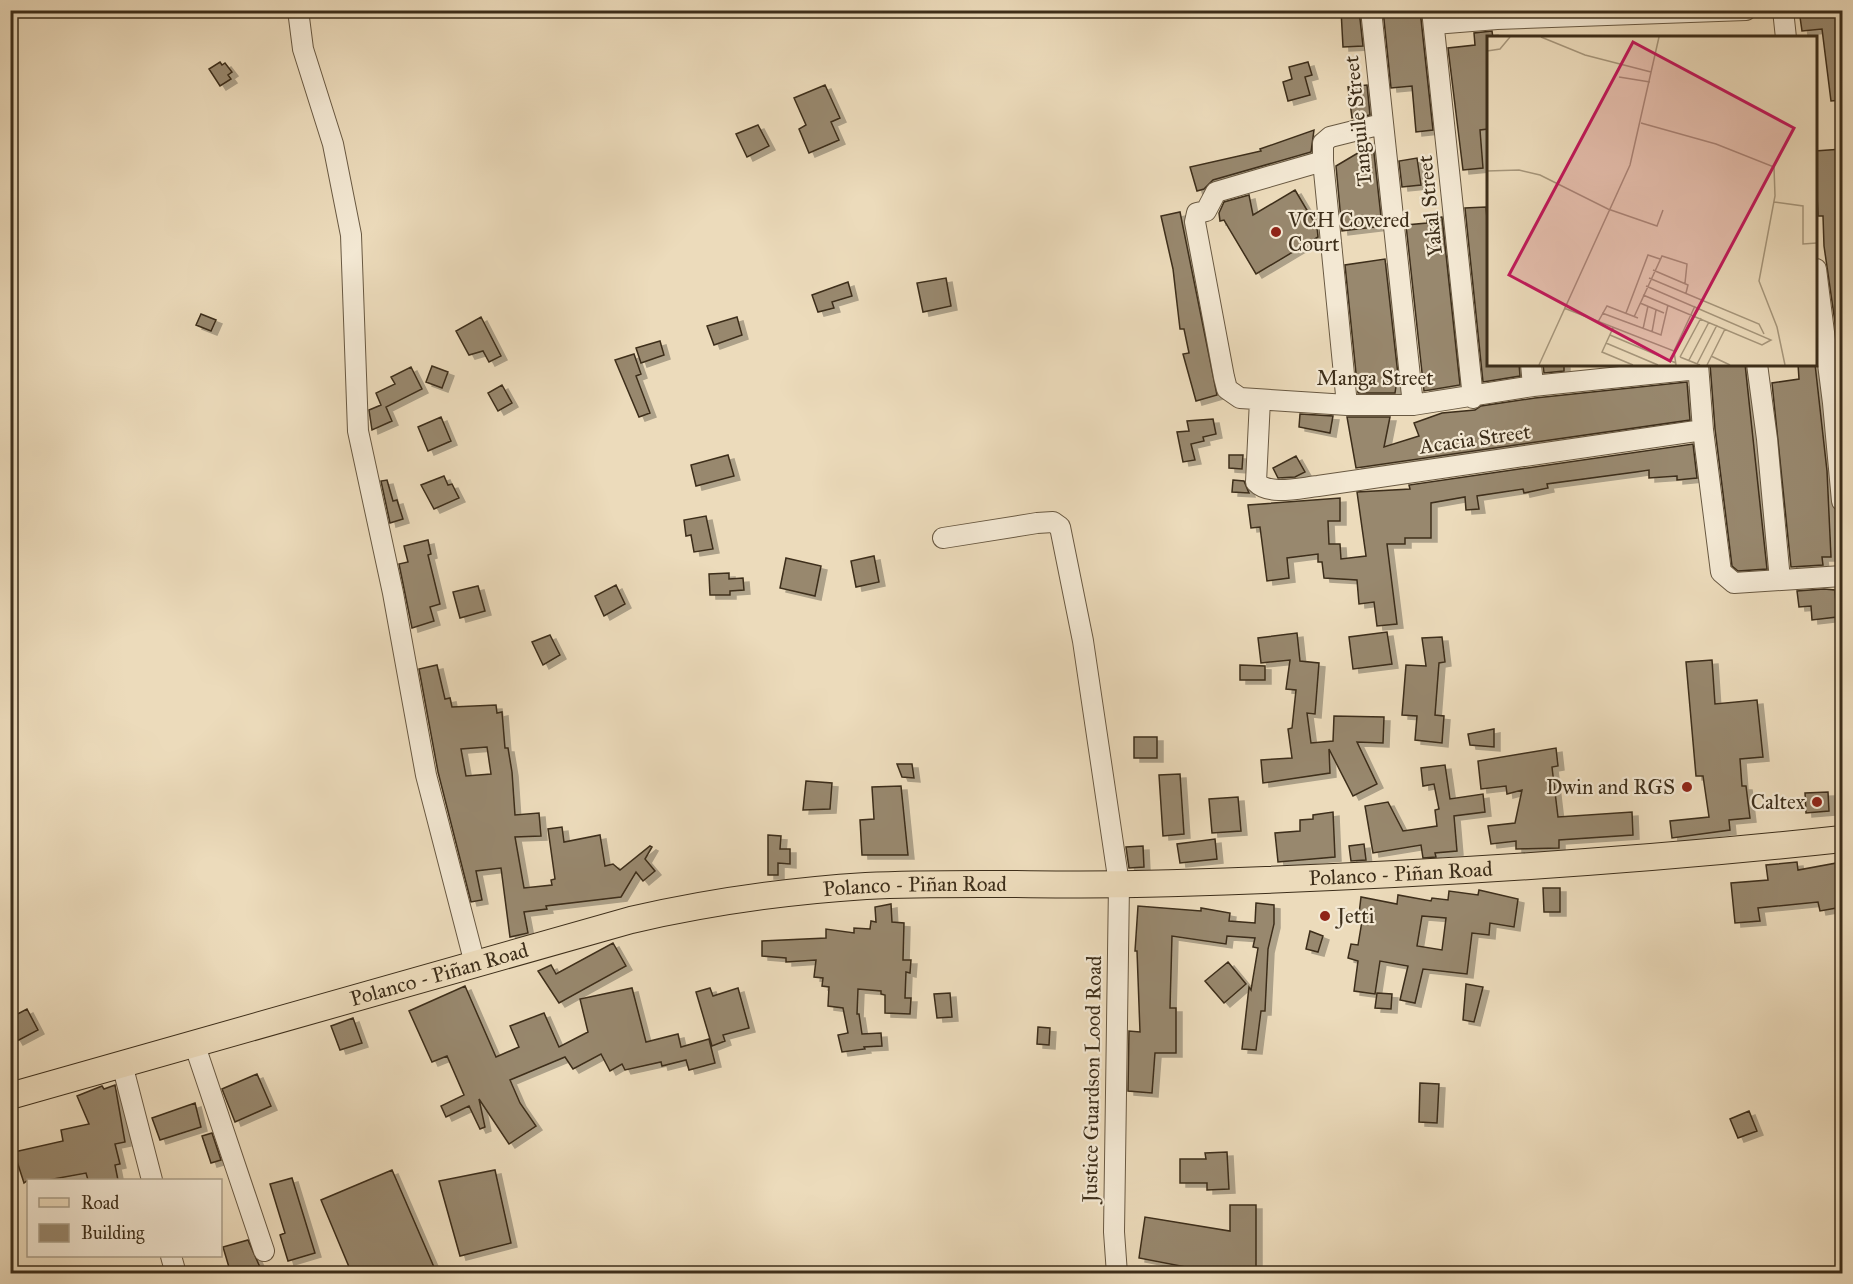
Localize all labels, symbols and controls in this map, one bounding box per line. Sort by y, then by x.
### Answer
inset map [1487,36,1817,366]
street label: Tanguile Street [1338,54,1378,188]
street label: Yakal Street [1412,153,1448,258]
place label: VCH Covered Court [1287,207,1410,257]
marker: VCH Covered Court [1269,225,1283,239]
street label: Manga Street [1316,365,1434,391]
street label: Acacia Street [1417,418,1533,460]
place label: Dwin and RGS [1546,774,1675,800]
marker: Dwin and RGS [1680,780,1694,794]
place label: Caltex [1751,789,1806,815]
marker: Caltex [1810,795,1824,809]
street label: Polanco - Piñan Road [1308,856,1494,891]
street label: Polanco - Piñan Road [822,871,1007,902]
place label: Jetti [1335,903,1375,929]
marker: Jetti [1318,909,1332,923]
street label: Polanco - Piñan Road [347,937,532,1012]
street label: Justice Guardson Lood Road [1077,955,1107,1205]
legend [27,1179,222,1257]
text: Road [81,1192,119,1214]
text: Building [81,1222,145,1245]

